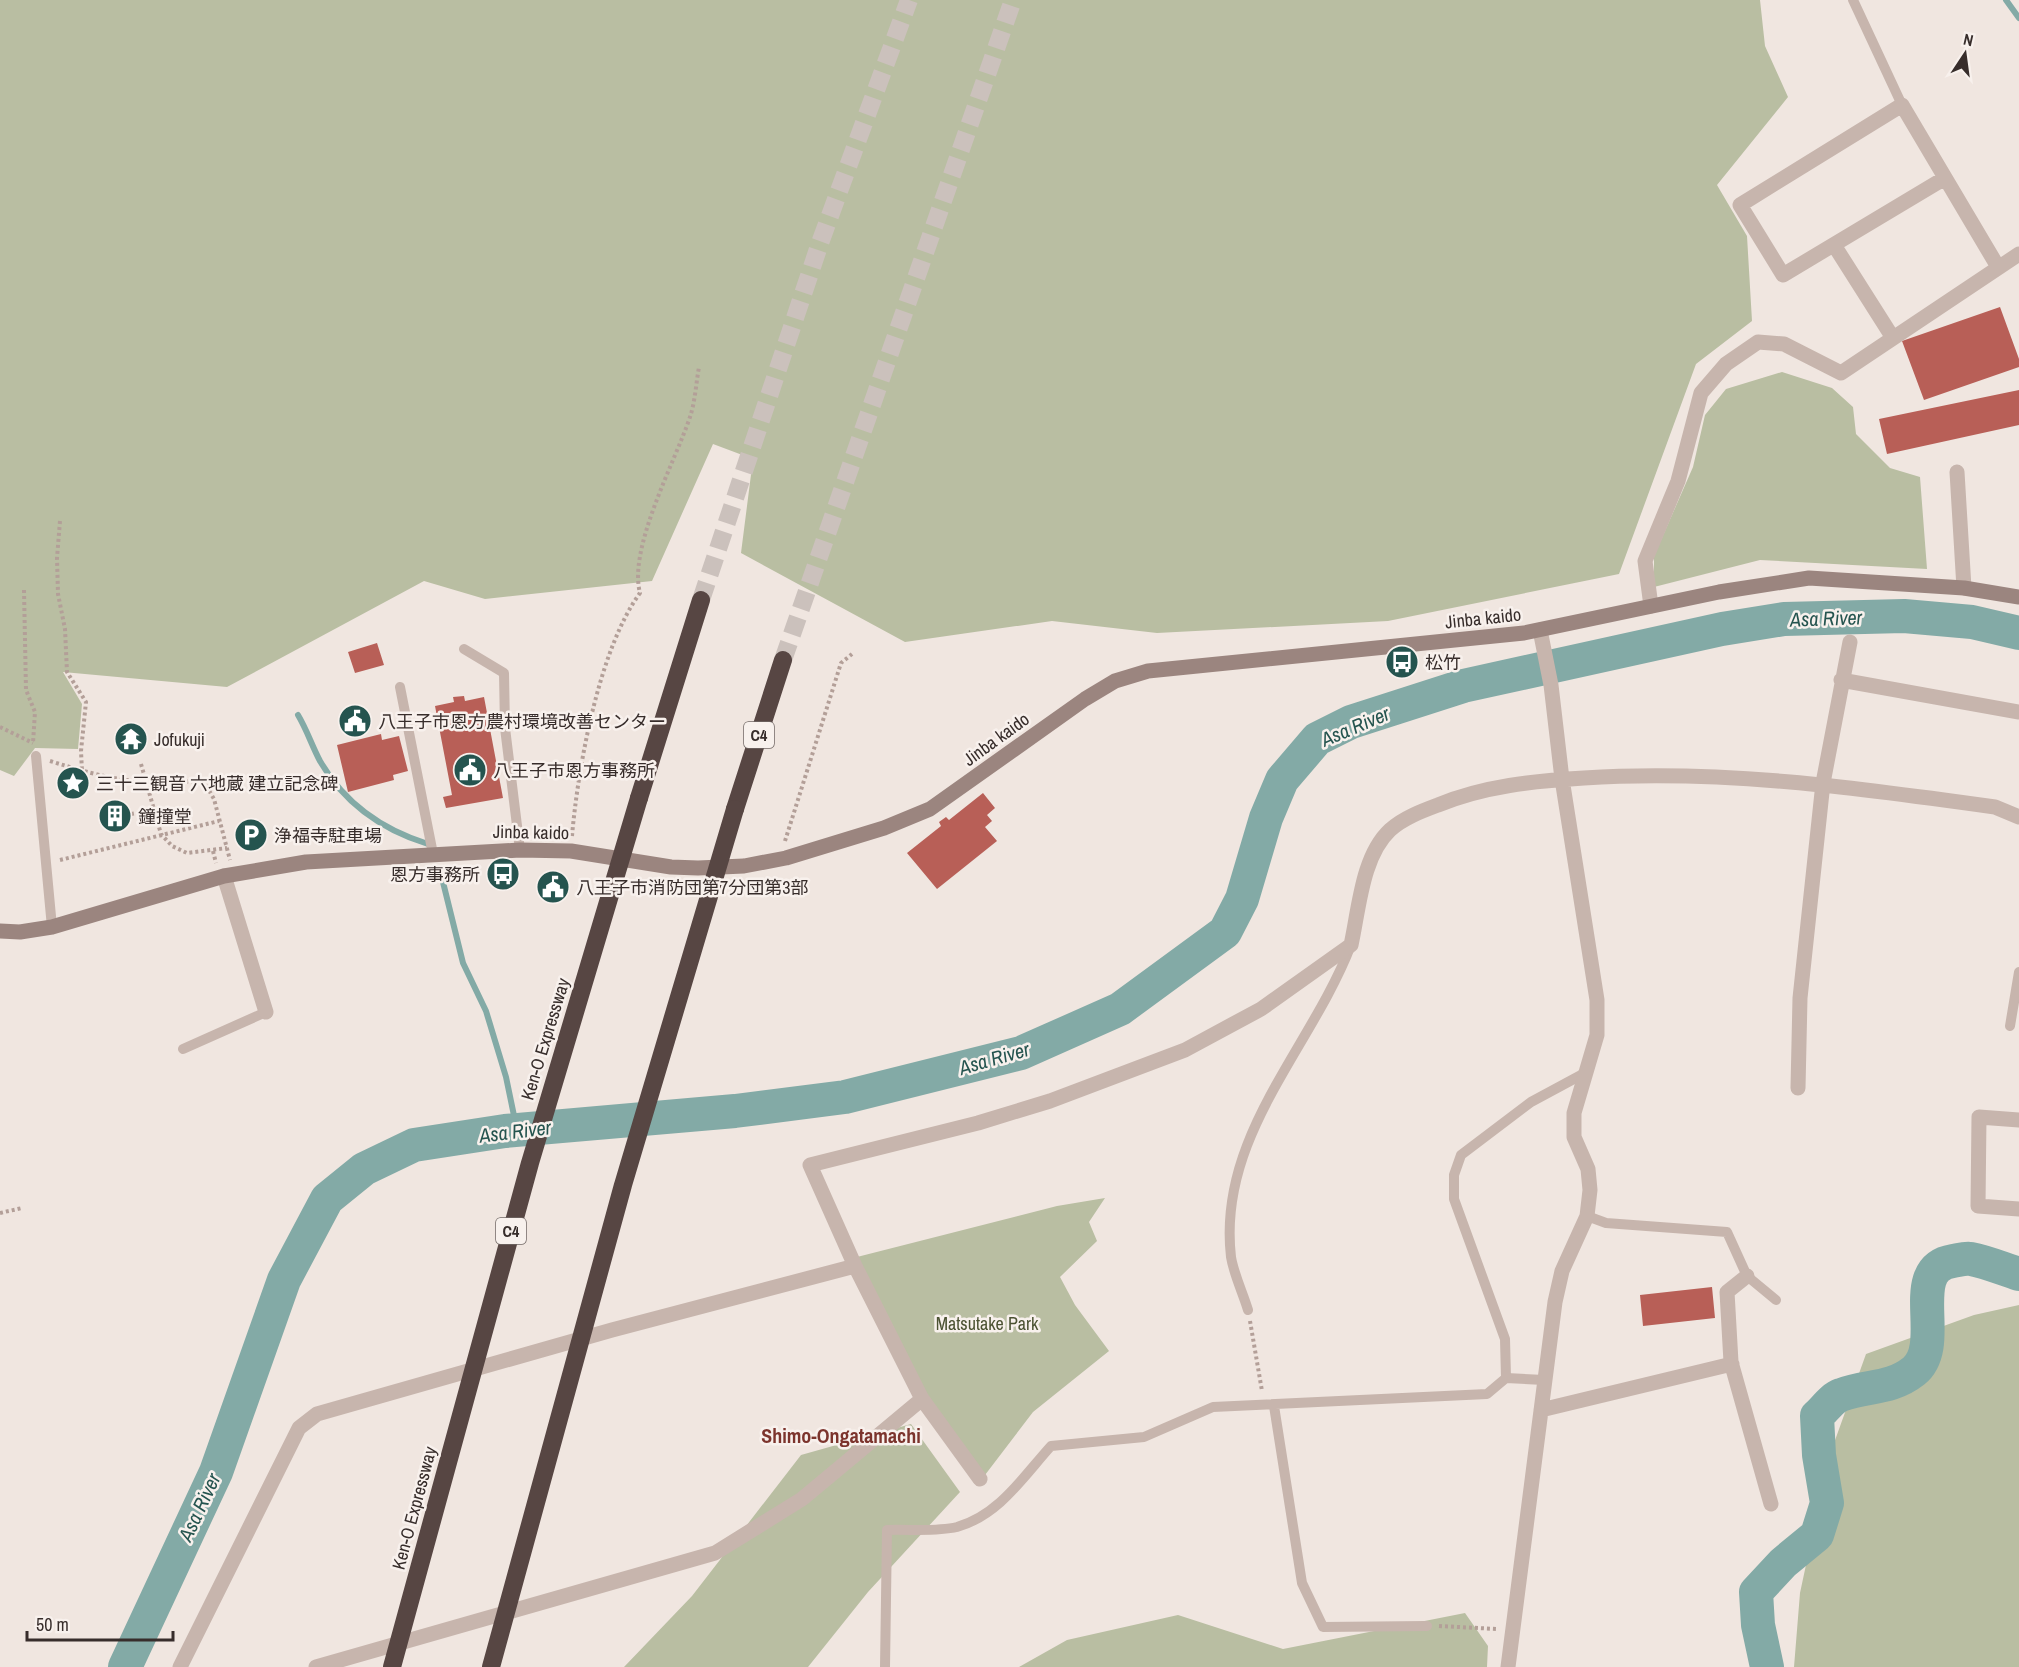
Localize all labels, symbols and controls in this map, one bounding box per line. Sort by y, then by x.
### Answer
north arrow [1935,24,1995,84]
text: N [1961,28,1975,51]
street label: Jinba kaido [1444,602,1522,634]
water label: Asa River [1789,603,1863,633]
bus stop icon: 松竹 [1384,644,1420,680]
place label: 松竹 [1425,650,1461,675]
water label: Asa River [1316,699,1394,753]
public building icon: 八王子市恩方農村環境改善センター [337,703,373,739]
street label: Jinba kaido [958,706,1034,772]
place label: 八王子市恩方農村環境改善センター [378,709,666,734]
temple icon: Jofukuji [113,721,149,757]
road number: C4 [744,722,774,748]
place label: Jofukuji [154,727,205,752]
public building icon: 八王子市恩方事務所 [452,752,488,788]
place label: 八王子市恩方事務所 [493,758,655,783]
place icon: 三十三観音 六地蔵 建立記念碑 [55,765,91,801]
place label: 三十三観音 六地蔵 建立記念碑 [96,771,338,796]
building icon: 鐘撞堂 [97,798,133,834]
place label: 鐘撞堂 [138,804,192,829]
parking icon: 浄福寺駐車場 [233,817,269,853]
street label: Jinba kaido [493,819,569,845]
place label: 浄福寺駐車場 [274,823,382,848]
bus stop icon: 恩方事務所 [485,856,521,892]
place label: 恩方事務所 [390,862,480,887]
public building icon: 八王子市消防団第7分団第3部 [535,869,571,905]
place label: 八王子市消防団第7分団第3部 [576,875,808,900]
street label: Ken-O Expressway [515,974,576,1103]
water label: Asa River [955,1035,1033,1081]
water label: Asa River [477,1113,553,1149]
road number: C4 [496,1218,526,1244]
park label: Matsutake Park [936,1311,1039,1336]
district label: Shimo-Ongatamachi [761,1422,921,1449]
street label: Ken-O Expressway [386,1443,443,1572]
water label: Asa River [171,1468,227,1546]
scale bar [27,1604,172,1642]
text: 50 m [36,1612,69,1637]

